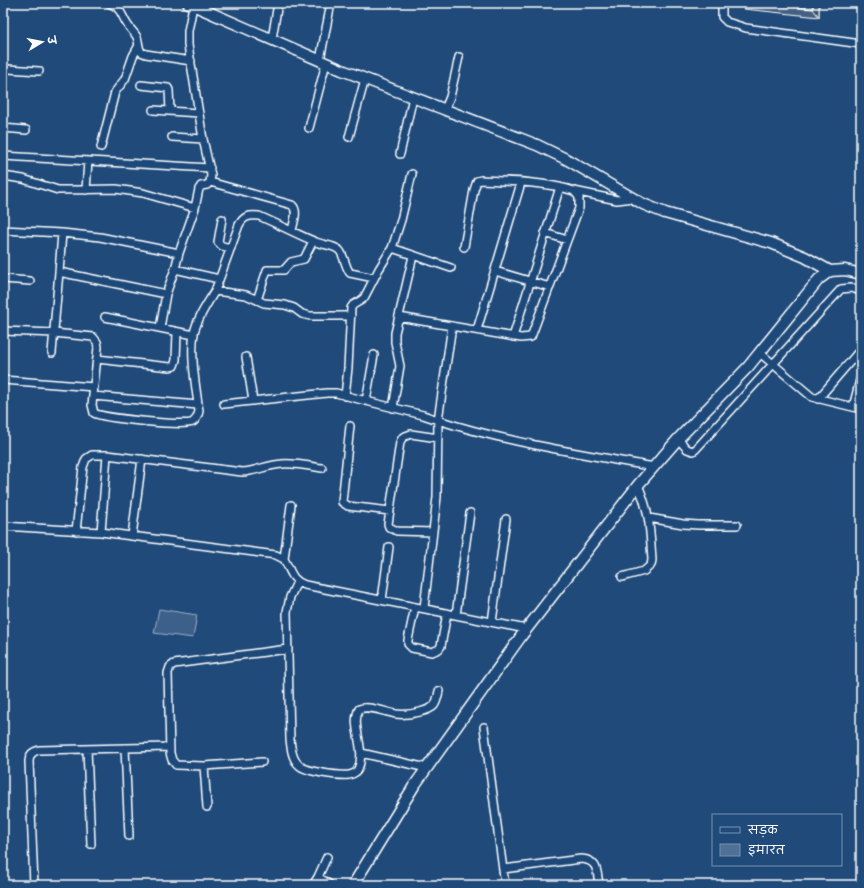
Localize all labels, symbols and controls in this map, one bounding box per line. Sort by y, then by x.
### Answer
north arrow [22,22,62,62]
text: उ [44,35,59,47]
legend [712,814,842,866]
text: सड़क [747,823,779,838]
text: इमारत [748,843,786,857]

